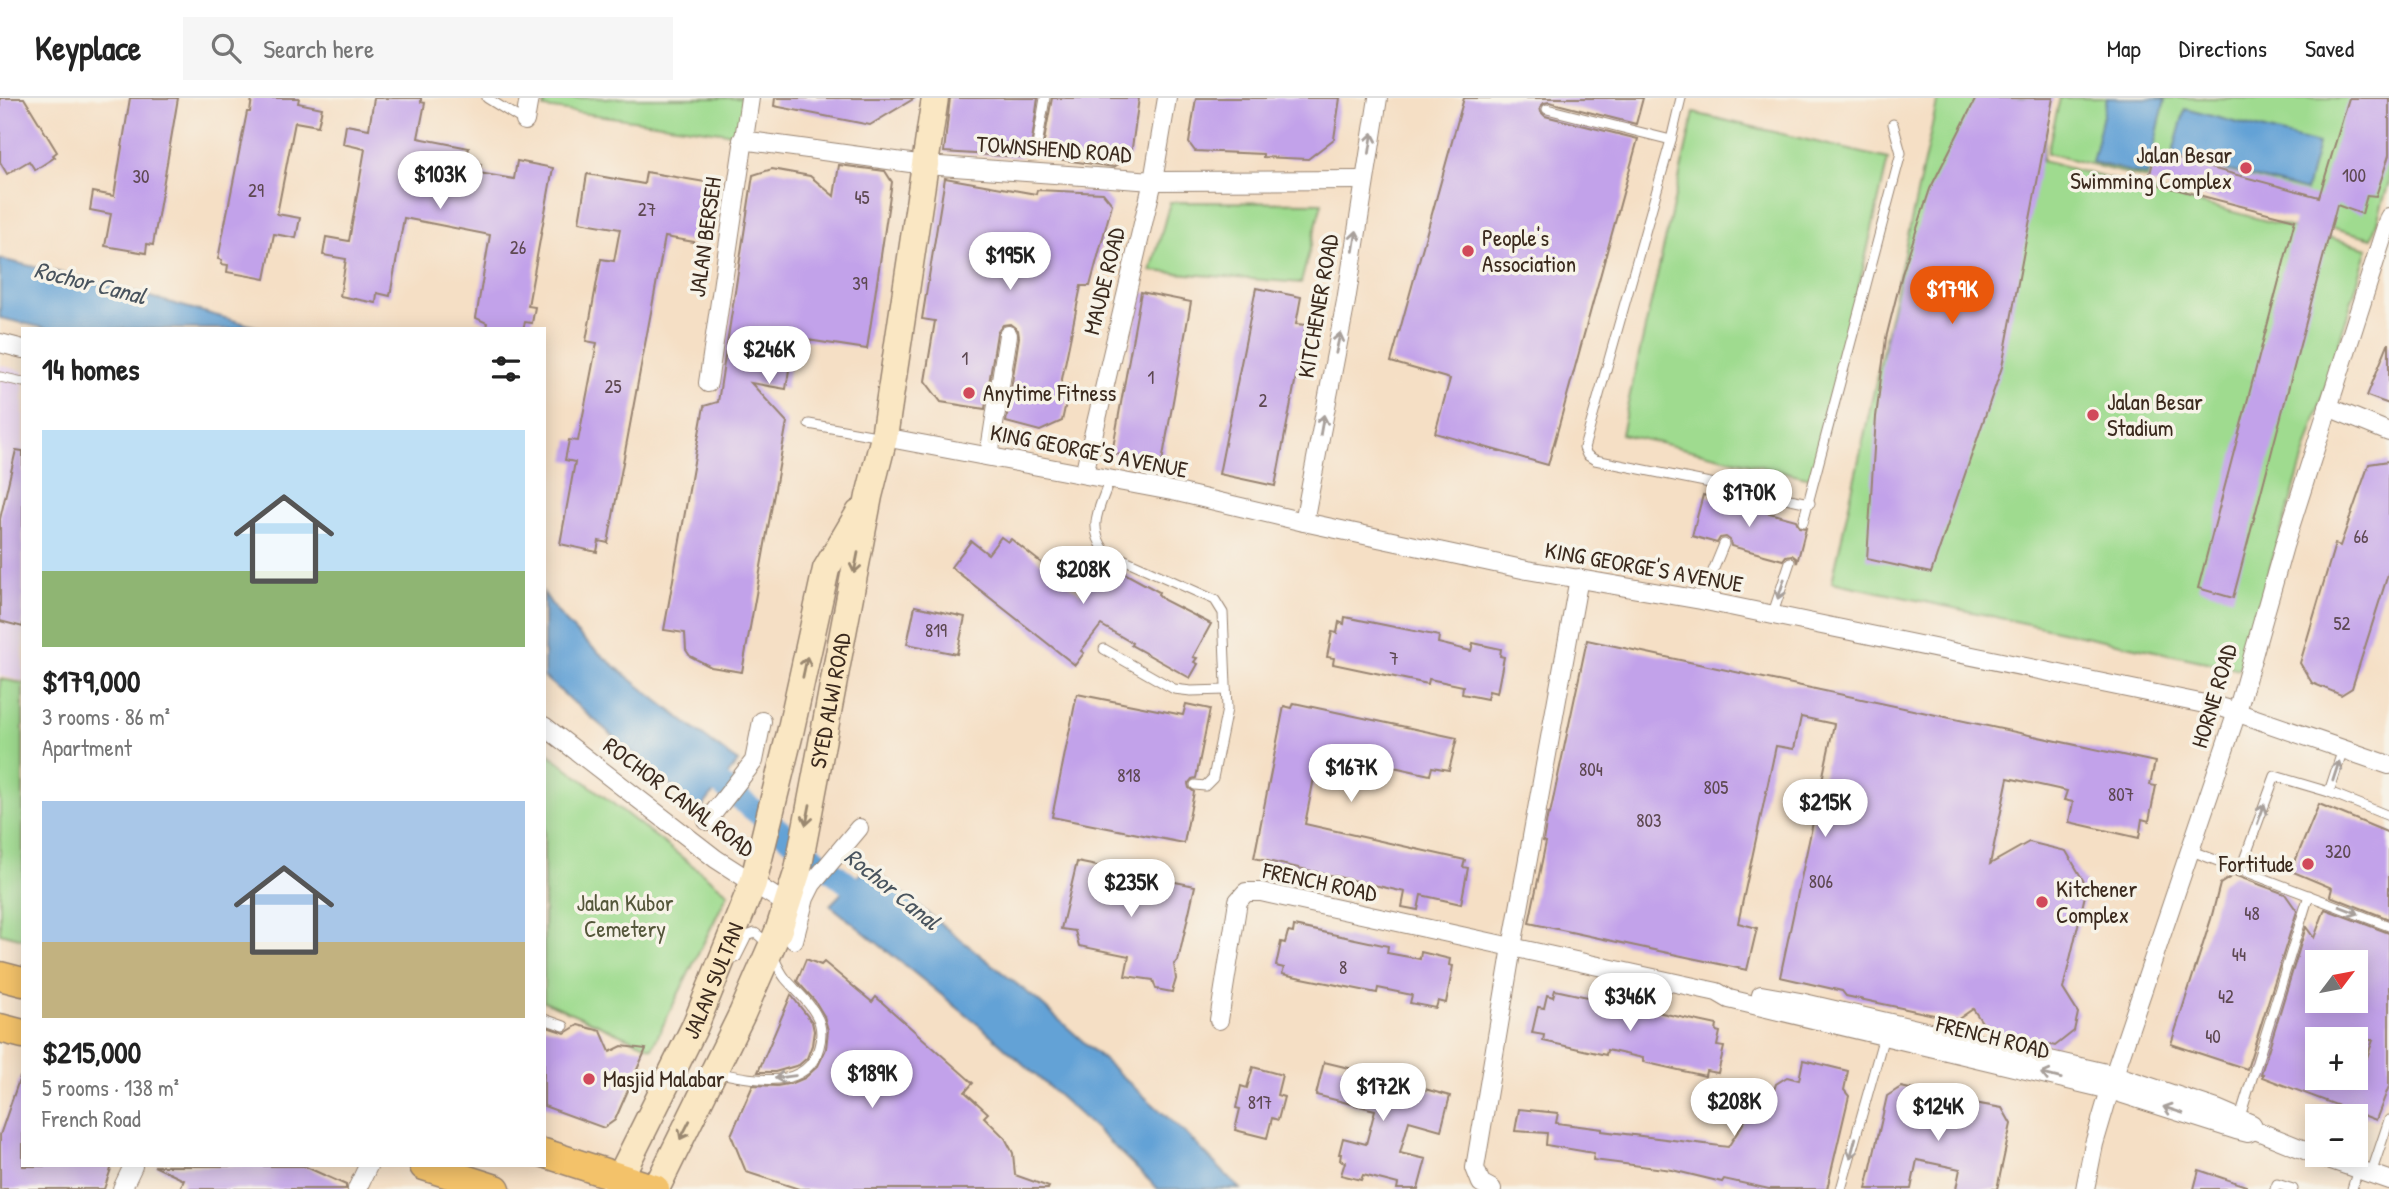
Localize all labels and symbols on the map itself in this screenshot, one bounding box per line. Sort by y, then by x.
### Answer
street label: TOWNSHEND ROAD [976,128,1133,169]
one-way arrow [1365,132,1378,155]
place label: Jalan Besar Swimming Complex [2070,139,2232,196]
pin: $103K [391,152,489,211]
marker: Jalan Besar Swimming Complex [2238,160,2254,176]
house number: 100 [2342,162,2366,188]
house number: 30 [132,163,150,189]
street label: JALAN BERSEH [681,175,728,299]
house number: 29 [248,177,264,203]
house number: 45 [854,184,870,210]
house number: 27 [638,196,656,222]
place label: People's Association [1482,222,1576,279]
street label: MAUDE ROAD [1075,224,1132,338]
one-way arrow [1349,230,1362,253]
pin: $195K [961,232,1059,292]
street label: KITCHENER ROAD [1290,232,1345,380]
house number: 26 [510,234,526,260]
marker: People's Association [1460,243,1476,259]
water label: Rochor Canal [31,253,151,312]
pin: $179K [1903,266,2001,326]
house number: 39 [852,270,868,296]
pin: $246K [720,327,818,386]
one-way arrow [1331,332,1345,355]
house number: 1 [962,345,969,371]
house number: 1 [1148,364,1155,390]
house number: 25 [605,373,621,399]
place label: Anytime Fitness [983,377,1117,408]
marker: Anytime Fitness [961,385,977,401]
place label: Jalan Besar Stadium [2107,386,2203,443]
house number: 2 [1259,387,1268,413]
marker: Jalan Besar Stadium [2085,407,2101,423]
one-way arrow [1316,414,1329,437]
street label: KING GEORGE'S AVENUE [988,416,1191,485]
pin: $170K [1700,470,1798,529]
house number: 66 [2353,523,2369,549]
street label: KING GEORGE'S AVENUE [1543,534,1746,599]
pin: $208K [1034,546,1132,606]
one-way arrow [849,552,863,574]
one-way arrow [1774,578,1787,600]
house number: 52 [2334,610,2351,636]
house number: 819 [925,617,947,643]
street label: SYED ALWI ROAD [802,630,858,771]
street label: HORNE ROAD [2183,640,2244,752]
house number: 7 [1389,645,1399,671]
one-way arrow [799,656,812,678]
street label: ROCHOR CANAL ROAD [597,730,761,864]
pin: $167K [1302,744,1400,804]
house number: 804 [1579,756,1603,782]
one-way arrow [2331,760,2343,782]
house number: 818 [1117,762,1141,788]
house number: 805 [1704,774,1728,800]
pin: $215K [1776,780,1874,839]
house number: 807 [2108,781,2134,807]
one-way arrow [801,803,814,826]
one-way arrow [2255,803,2268,825]
house number: 803 [1636,807,1662,833]
house number: 320 [2325,838,2351,864]
water label: Rochor Canal [838,840,948,937]
place label: Fortitude [2218,848,2294,879]
street label: FRENCH ROAD [1259,854,1380,909]
marker: Fortitude [2300,856,2316,872]
pin: $235K [1082,860,1180,919]
house number: 806 [1809,868,1833,894]
place label: Kitchener Complex [2056,873,2137,930]
park label: Jalan Kubor Cemetery [576,887,674,944]
marker: Kitchener Complex [2034,894,2050,910]
house number: 48 [2244,900,2260,926]
one-way arrow [2338,905,2360,918]
street label: JALAN SULTAN [675,918,750,1044]
house number: 44 [2232,941,2246,967]
north arrow [2305,950,2368,1013]
house number: 8 [1339,954,1347,980]
pin: $346K [1581,974,1679,1033]
house number: 42 [2218,983,2234,1009]
street label: FRENCH ROAD [1932,1007,2053,1066]
house number: 40 [2205,1023,2221,1049]
pin: $189K [823,1051,921,1110]
place label: Masjid Malabar [603,1063,725,1094]
pin: $172K [1334,1063,1432,1123]
one-way arrow [2040,1069,2063,1082]
marker: Masjid Malabar [581,1071,597,1087]
one-way arrow [774,1071,797,1084]
pin: $208K [1685,1079,1783,1138]
pin: $124K [1889,1084,1987,1143]
house number: 817 [1248,1089,1272,1115]
one-way arrow [2162,1102,2184,1115]
one-way arrow [677,1119,691,1140]
one-way arrow [1845,1137,1858,1159]

